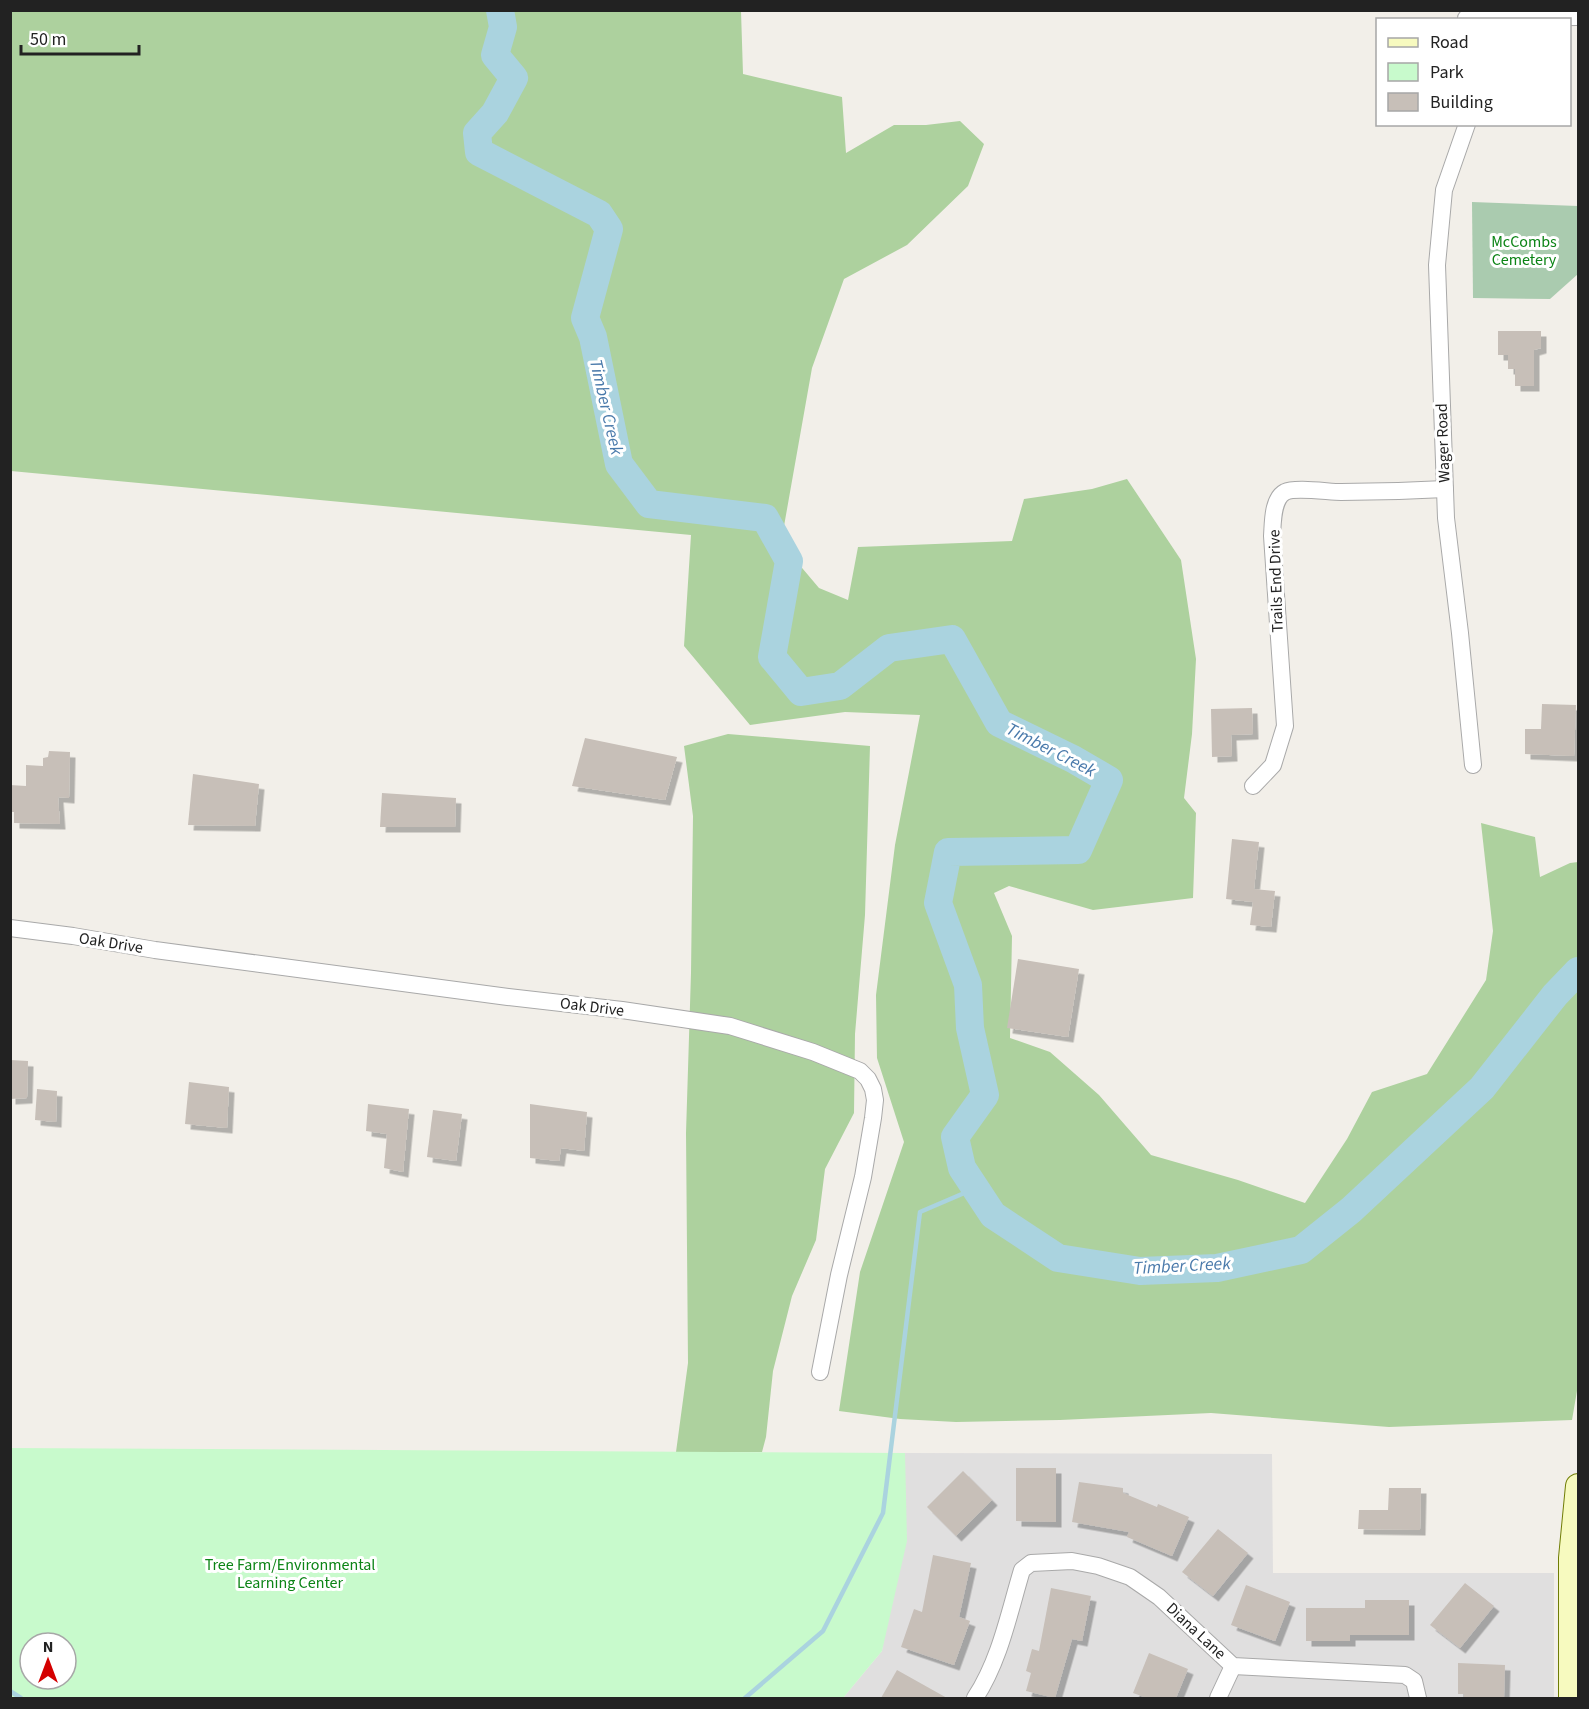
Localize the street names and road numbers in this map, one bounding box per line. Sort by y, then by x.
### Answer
street label: Wager Road [1431,403,1455,483]
street label: Trails End Drive [1263,529,1289,633]
street label: Oak Drive [77,927,145,959]
street label: Oak Drive [559,992,625,1022]
street label: Diana Lane [1161,1598,1231,1664]

